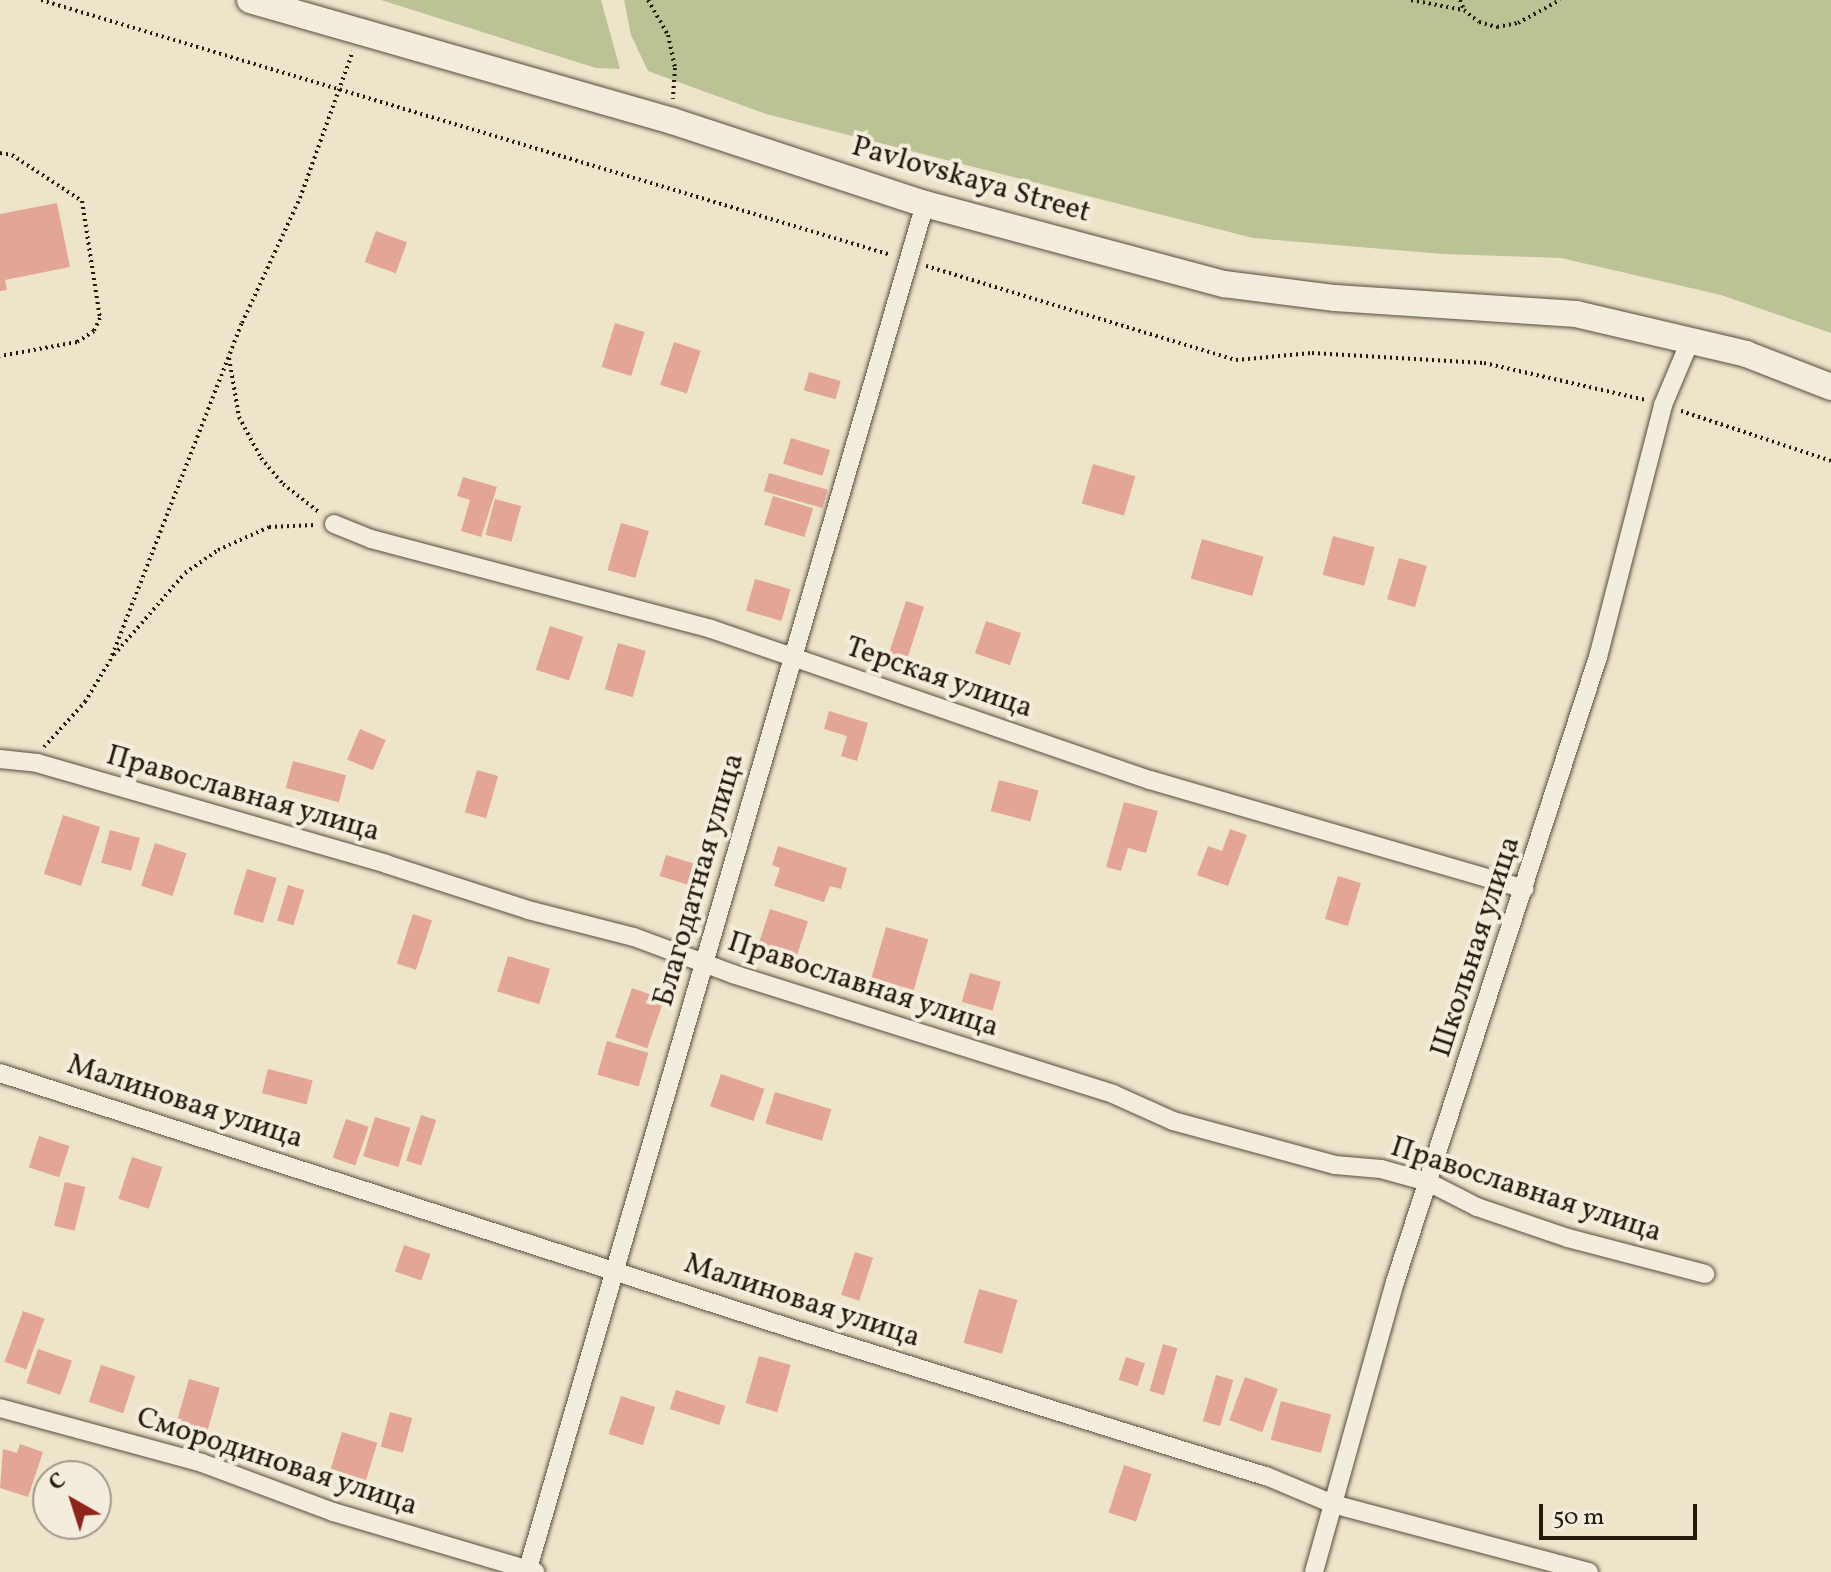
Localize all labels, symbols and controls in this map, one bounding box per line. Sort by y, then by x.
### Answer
street label: Pavlovskaya Street [847,129,1095,231]
street label: Терская улица [840,629,1038,727]
street label: Православная улица [102,738,384,850]
street label: Благодатная улица [646,749,752,1011]
street label: Школьная улица [1423,832,1529,1062]
street label: Православная улица [722,924,1004,1046]
street label: Малиновая улица [62,1047,308,1157]
street label: Православная улица [1385,1129,1667,1251]
street label: Малиновая улица [679,1246,925,1356]
street label: Смородиновая улица [132,1399,422,1525]
north arrow [32,1460,112,1540]
text: С [43,1466,73,1499]
scale bar [1543,1488,1701,1538]
text: 50 m [1553,1501,1605,1535]

